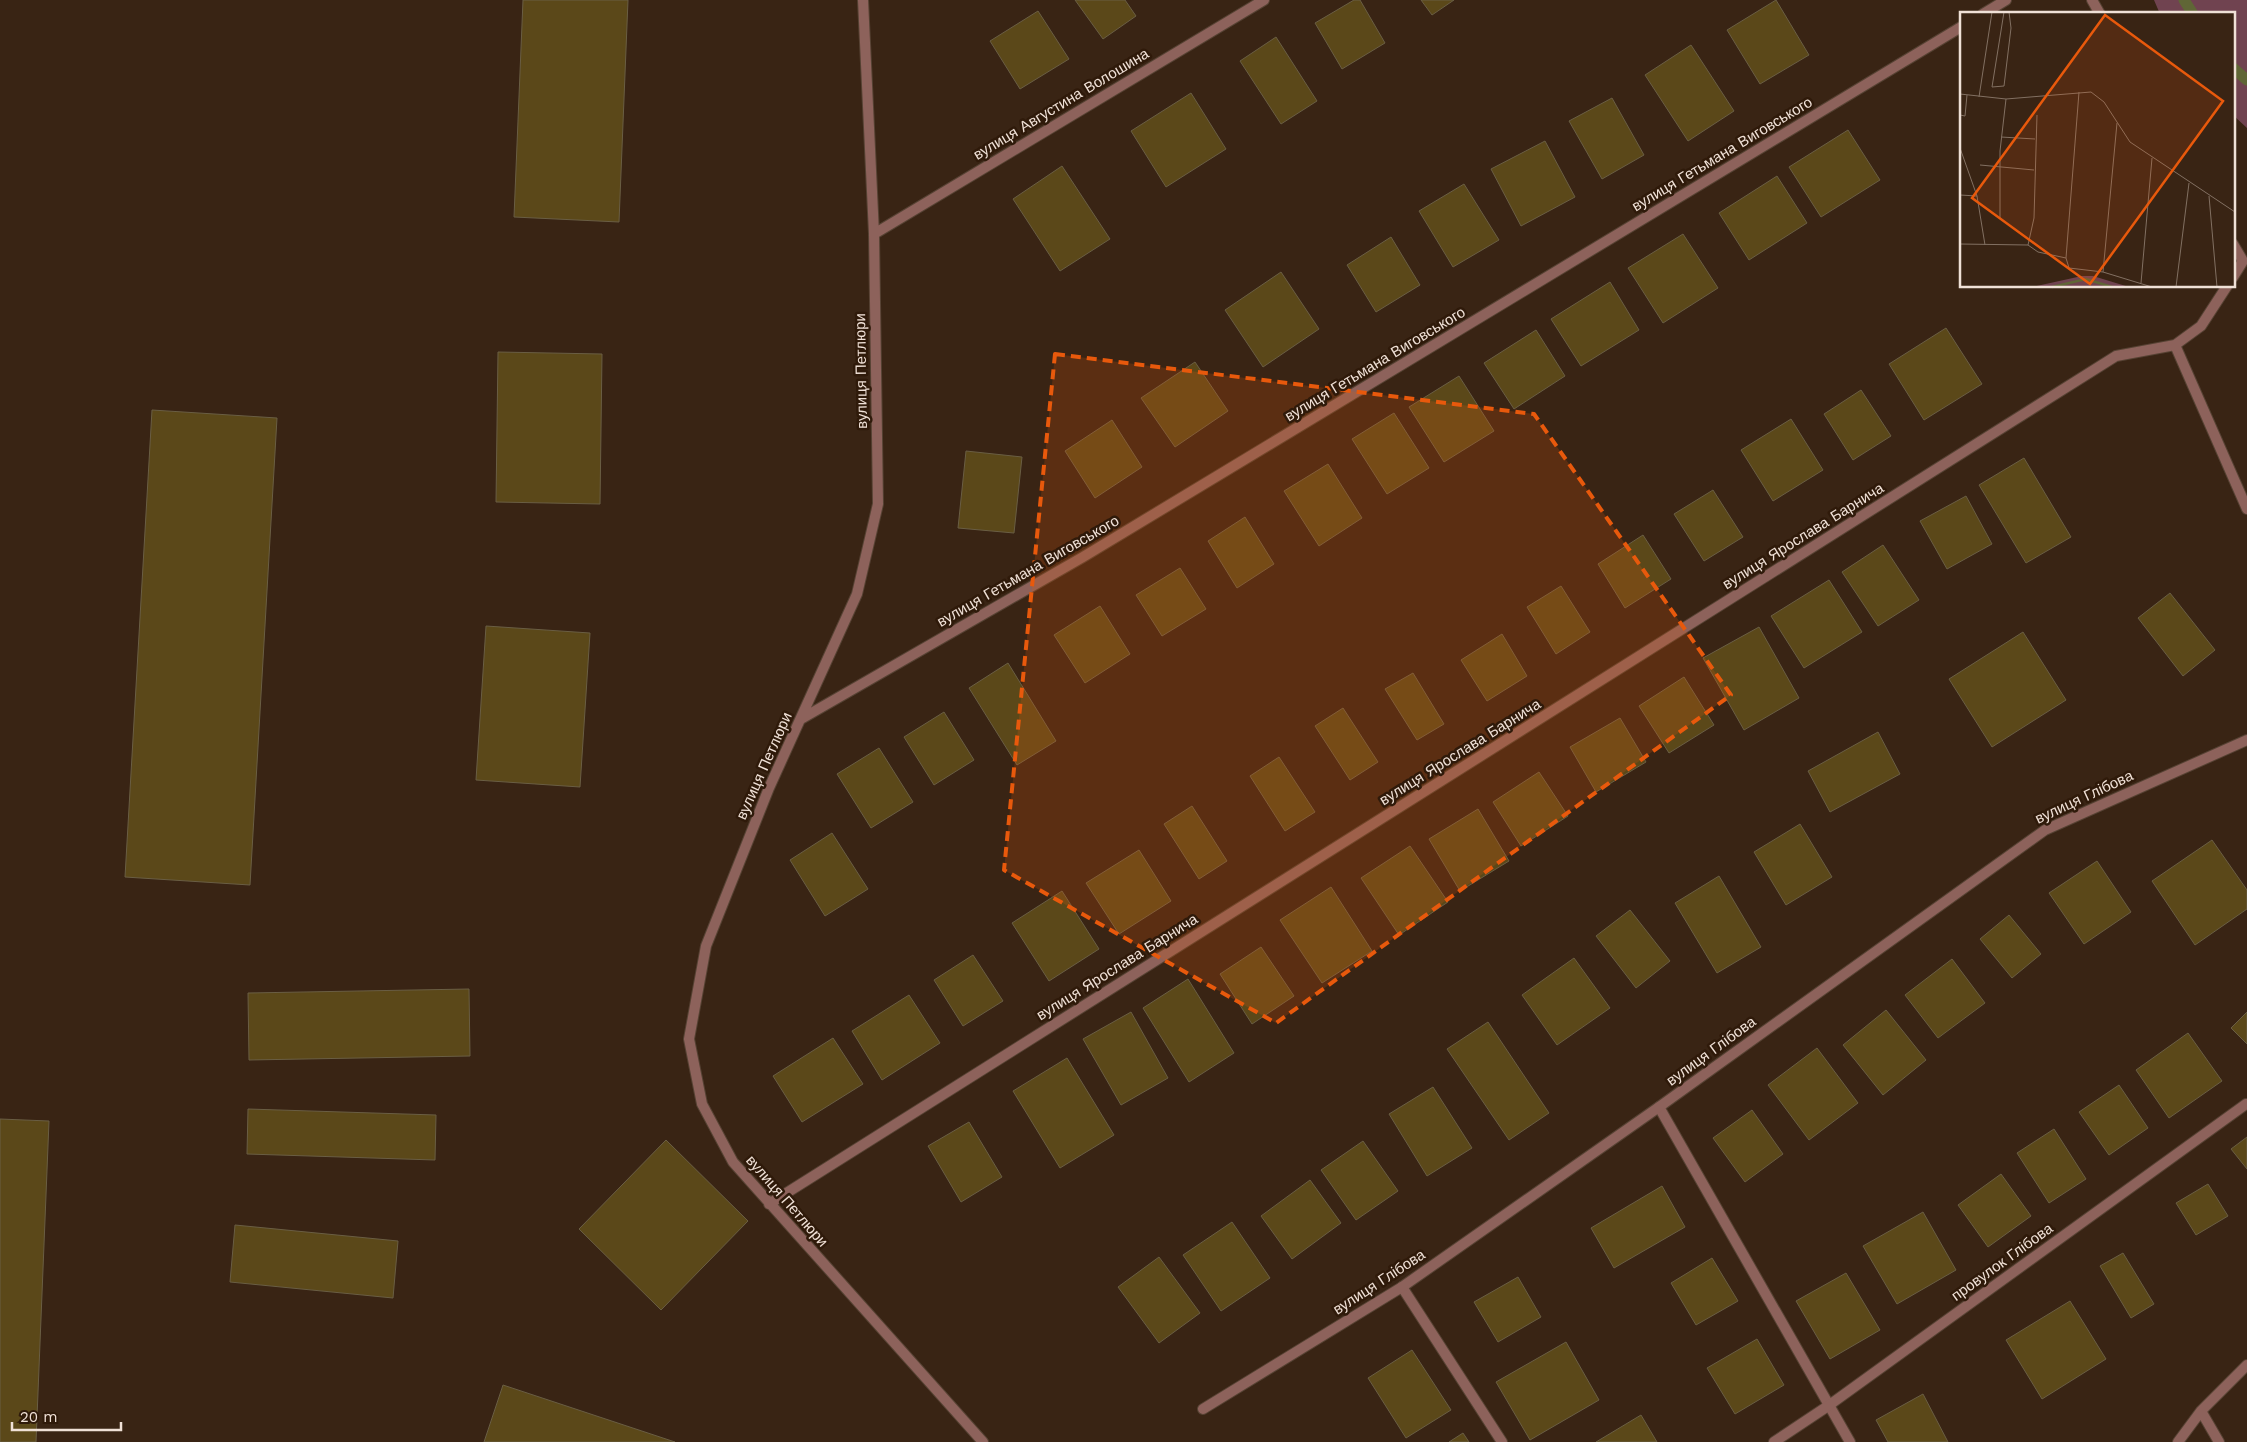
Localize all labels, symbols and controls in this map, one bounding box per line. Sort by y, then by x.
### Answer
inset map [1960,12,2234,288]
street label: вулиця Августина Волошина [970,44,1152,164]
street label: вулиця Гетьмана Виговського [1628,93,1816,215]
street label: вулиця Гетьмана Виговського [1281,303,1469,425]
street label: вулиця Петлюри [851,313,871,429]
street label: вулиця Ярослава Барнича [1719,479,1887,593]
street label: вулиця Гетьмана Виговського [934,511,1122,631]
street label: вулиця Ярослава Барнича [1376,695,1544,809]
street label: вулиця Петлюри [732,710,796,822]
street label: вулиця Глібова [2032,766,2137,828]
street label: вулиця Ярослава Барнича [1033,910,1201,1024]
street label: вулиця Глібова [1663,1012,1760,1089]
street label: вулиця Петлюри [742,1151,832,1251]
street label: провулок Глібова [1948,1219,2057,1305]
street label: вулиця Глібова [1330,1245,1429,1318]
scale bar [12,1400,121,1432]
text: 20 m [20,1408,58,1426]

